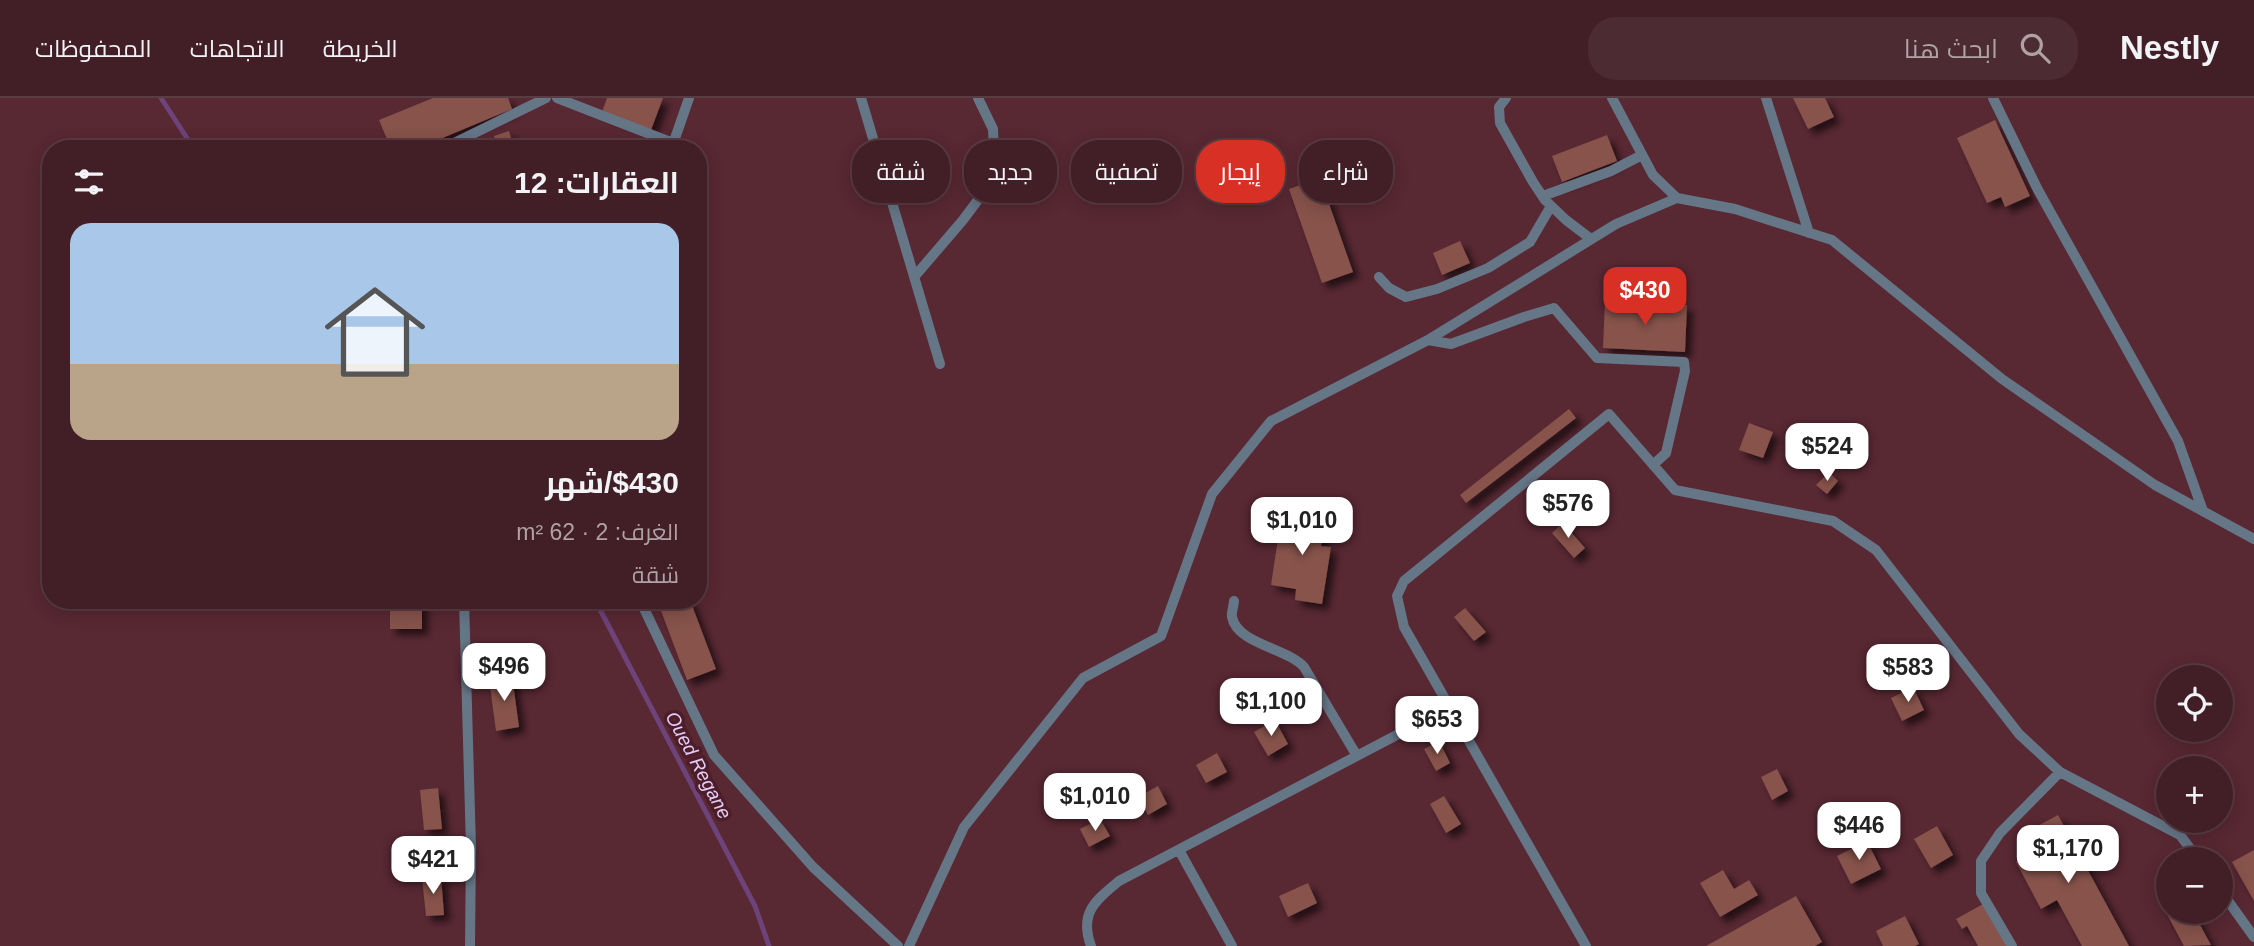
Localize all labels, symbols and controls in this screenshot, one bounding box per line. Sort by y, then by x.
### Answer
search box [1588,17,2078,80]
icon: search [2016,29,2054,67]
text: Nestly [2120,29,2219,66]
text: ابحث هنا [1904,34,1998,64]
text: المحفوظات [35,35,152,62]
text: الاتجاهات [190,35,285,62]
text: الخريطة [323,35,398,62]
chip: شقة [852,140,950,203]
chip: جديد [964,140,1057,203]
chip: تصفية [1071,140,1182,203]
chip: إيجار [1196,140,1285,203]
chip: شراء [1299,140,1393,203]
icon: filters [70,163,108,201]
text: العقارات: 12 [514,166,679,199]
pin: $430 [1604,268,1686,327]
icon: home [312,269,438,395]
text: $430 [1619,277,1671,303]
pin: $524 [1786,424,1868,483]
text: $524 [1801,433,1853,459]
text: $430/شهر [545,466,679,499]
pin: $576 [1527,480,1609,540]
text: $576 [1542,490,1594,516]
pin: $1,010 [1245,498,1359,557]
text: $1,010 [1267,507,1337,533]
text: الغرف: 2 · 62 m² [516,519,679,545]
text: شقة [632,562,679,588]
pin: $496 [463,644,545,703]
pin: $583 [1867,644,1949,704]
text: $496 [478,653,530,679]
text: $583 [1882,654,1934,680]
map controls [2156,665,2233,924]
button: locate [2156,665,2233,742]
pin: $1,100 [1214,678,1328,738]
text: $1,100 [1236,688,1306,714]
pin: $653 [1396,696,1478,756]
text: $653 [1411,706,1463,732]
water label: Oued Regane [662,708,736,822]
button: + [2156,756,2233,833]
pin: $1,010 [1038,774,1152,833]
text: $1,010 [1060,783,1130,809]
pin: $446 [1818,802,1900,862]
text: $446 [1833,812,1885,838]
pin: $1,170 [2011,826,2125,885]
text: $1,170 [2033,835,2103,861]
pin: $421 [392,836,474,896]
text: $421 [407,846,459,872]
button: − [2156,847,2233,924]

